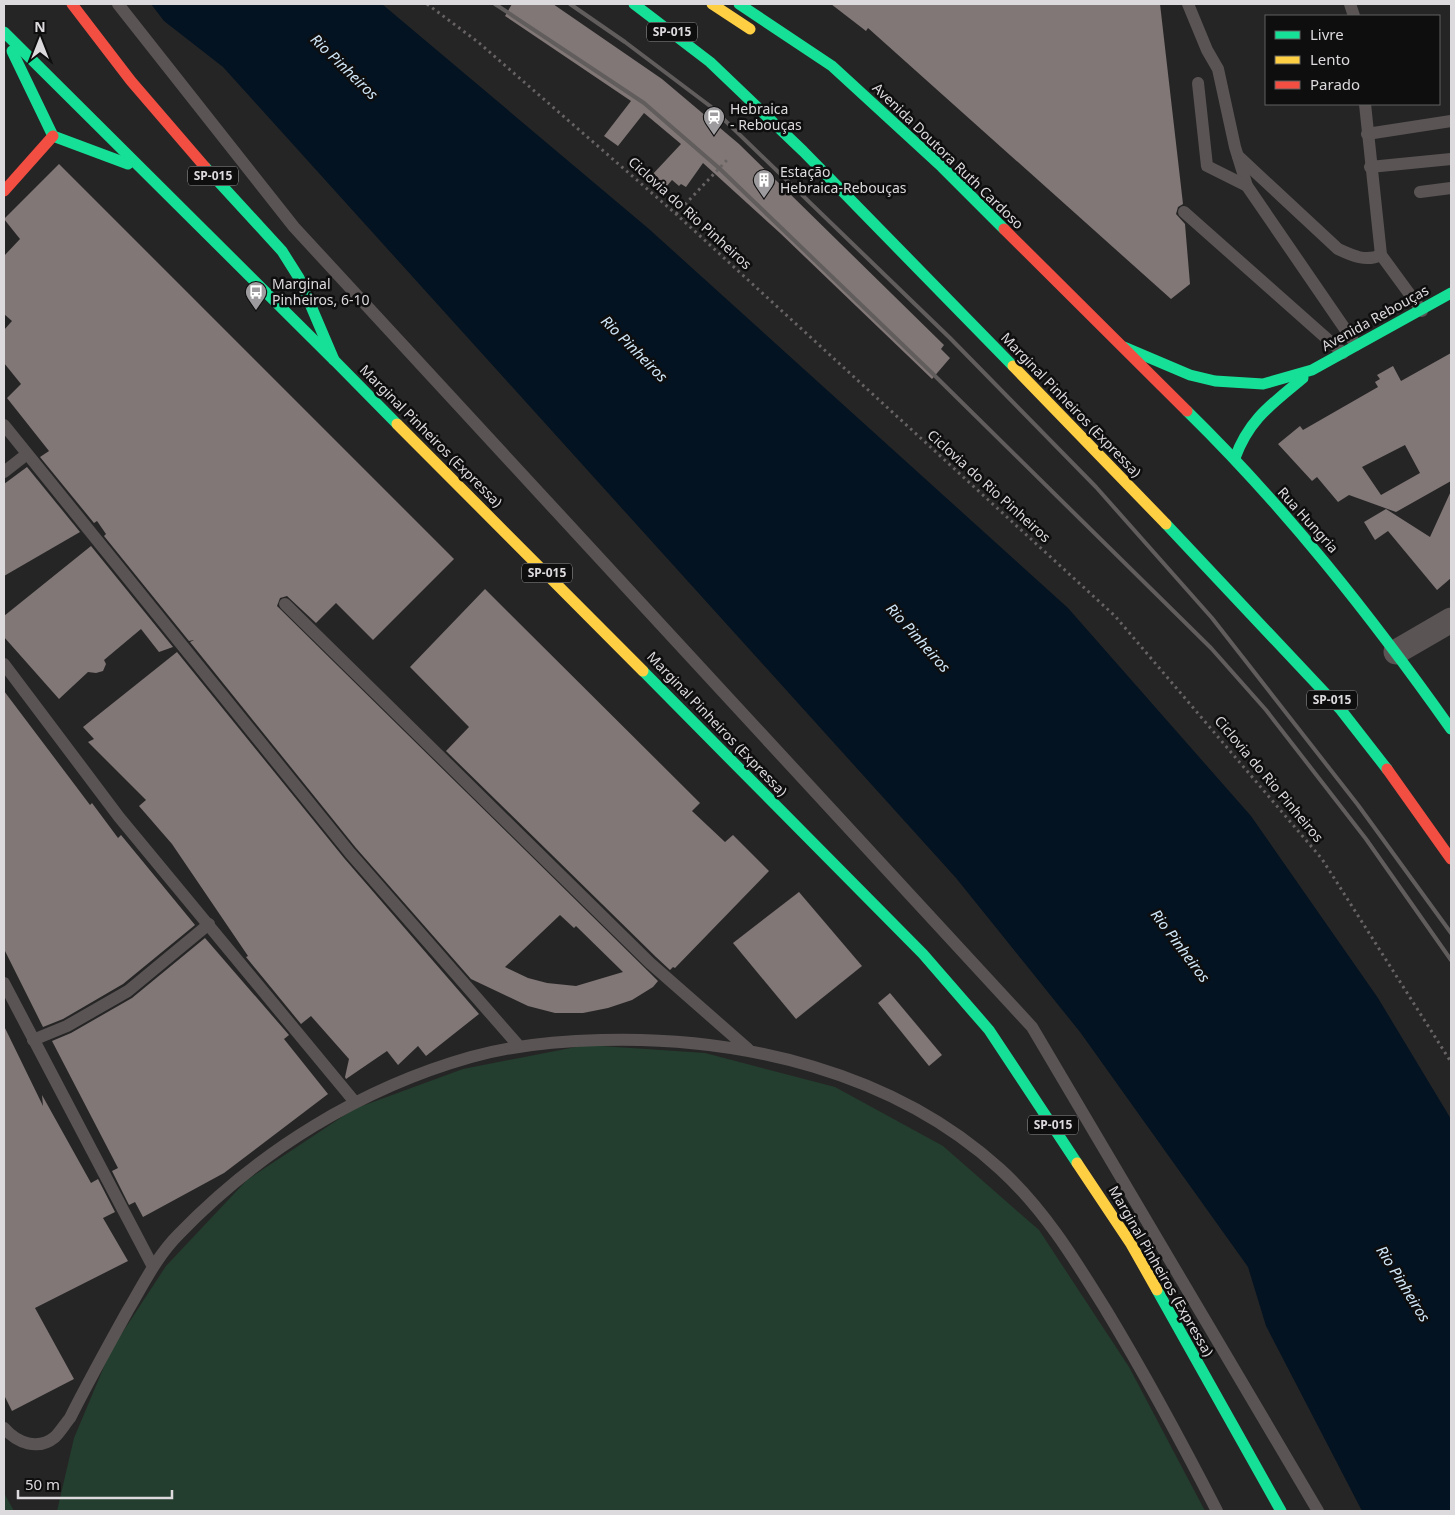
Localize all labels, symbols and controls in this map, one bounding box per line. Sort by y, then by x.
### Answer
north arrow [15,15,65,65]
legend [1265,15,1440,105]
text: N [34,17,46,36]
road number: SP-015 [647,22,697,42]
text: Livre [1310,24,1344,44]
water label: Rio Pinheiros [307,29,383,104]
text: Lento [1310,49,1350,69]
text: Parado [1310,74,1360,94]
street label: Avenida Doutora Ruth Cardoso [869,78,1028,233]
place label: Hebraica - Rebouças [730,99,802,134]
station icon: Hebraica - Rebouças [702,105,726,136]
street label: Ciclovia do Rio Pinheiros [625,152,756,273]
place label: Estação Hebraica-Rebouças [780,162,907,197]
road number: SP-015 [188,167,238,186]
building icon: Estação Hebraica-Rebouças [752,168,776,199]
place label: Marginal Pinheiros, 6-10 [272,274,370,309]
bus stop icon: Marginal Pinheiros, 6-10 [244,280,268,311]
street label: Avenida Rebouças [1318,280,1432,355]
water label: Rio Pinheiros [597,311,673,386]
street label: Marginal Pinheiros (Expressa) [997,328,1146,481]
street label: Marginal Pinheiros (Expressa) [356,360,507,511]
street label: Ciclovia do Rio Pinheiros [924,425,1055,546]
street label: Rua Hungria [1274,483,1343,557]
road number: SP-015 [522,564,572,582]
water label: Rio Pinheiros [882,598,955,677]
street label: Marginal Pinheiros (Expressa) [643,647,792,800]
road number: SP-015 [1307,690,1357,710]
street label: Ciclovia do Rio Pinheiros [1211,711,1328,846]
water label: Rio Pinheiros [1147,905,1215,986]
road number: SP-015 [1028,1116,1078,1134]
street label: Marginal Pinheiros (Expressa) [1105,1182,1218,1360]
water label: Rio Pinheiros [1372,1241,1436,1326]
scale bar [18,1468,171,1500]
text: 50 m [25,1474,60,1494]

